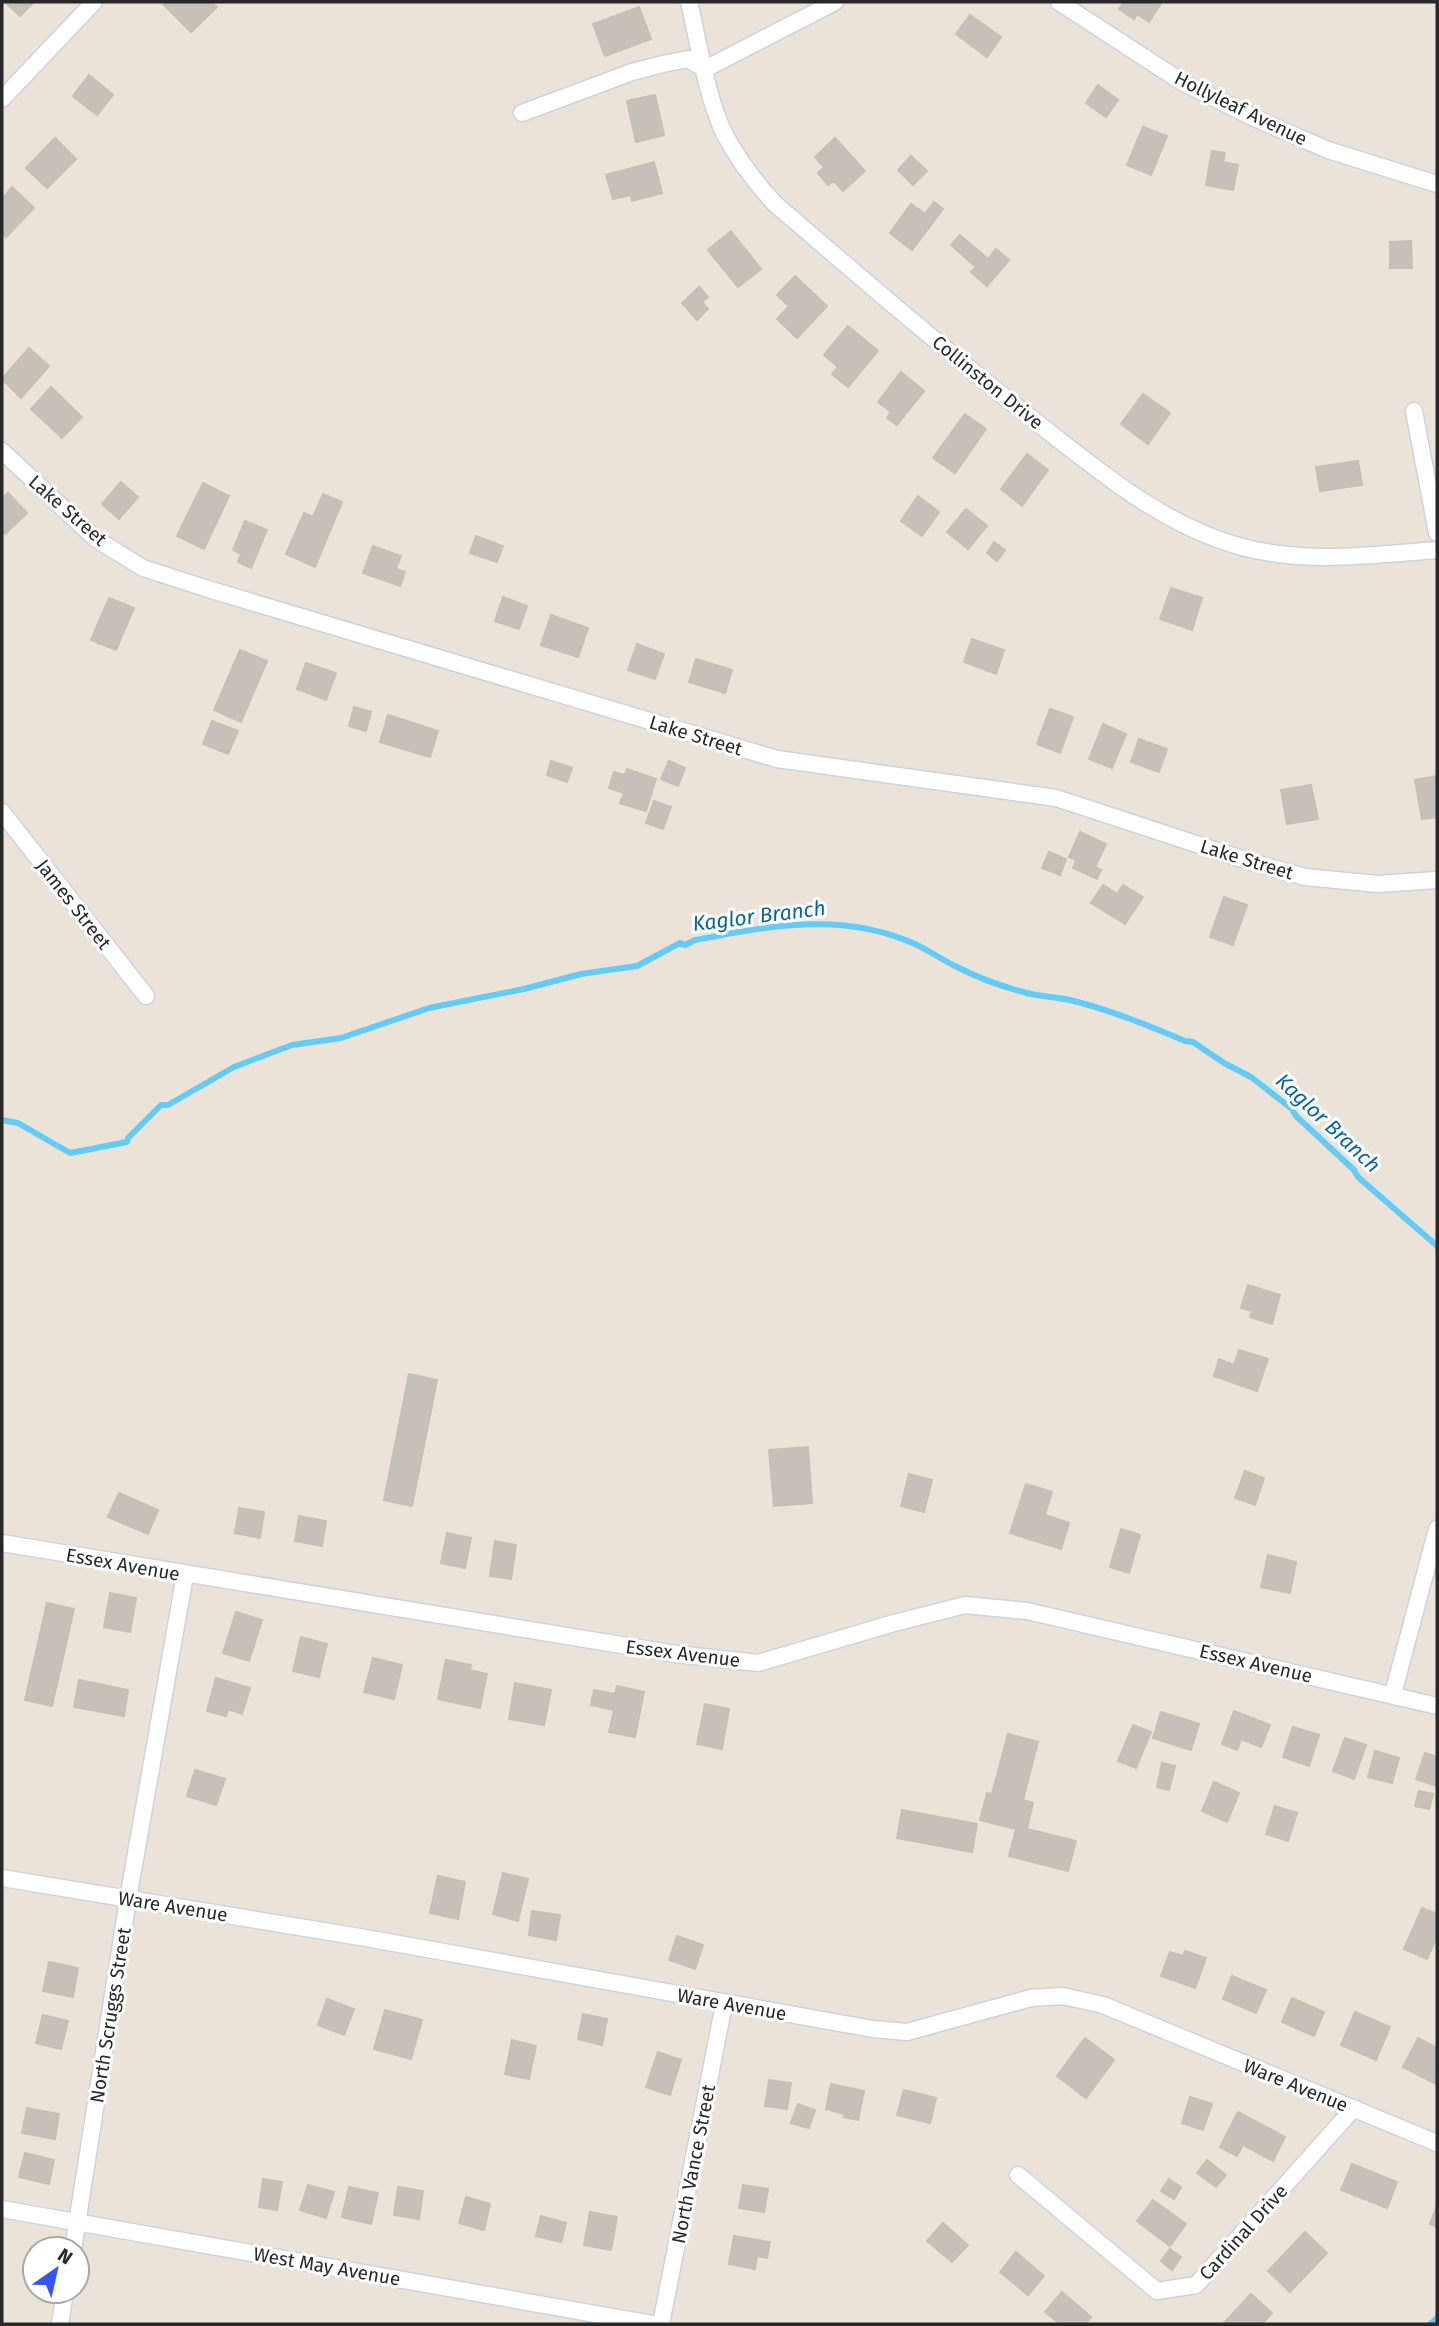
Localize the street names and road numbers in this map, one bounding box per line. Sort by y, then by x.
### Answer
street label: Hollyleaf Avenue [1171,66,1311,151]
street label: Collinston Drive [928,331,1048,434]
street label: Lake Street [24,470,112,551]
street label: Lake Street [647,710,745,761]
street label: Lake Street [1198,834,1296,885]
street label: James Street [31,855,116,954]
street label: Essex Avenue [64,1543,182,1586]
street label: Essex Avenue [624,1635,741,1672]
street label: Essex Avenue [1197,1639,1315,1688]
street label: Ware Avenue [116,1886,229,1927]
street label: North Scruggs Street [85,1926,136,2104]
street label: Ware Avenue [675,1984,788,2025]
street label: Ware Avenue [1240,2054,1351,2117]
street label: North Vance Street [667,2083,720,2245]
street label: Cardinal Drive [1194,2180,1292,2285]
street label: West May Avenue [252,2242,402,2291]

